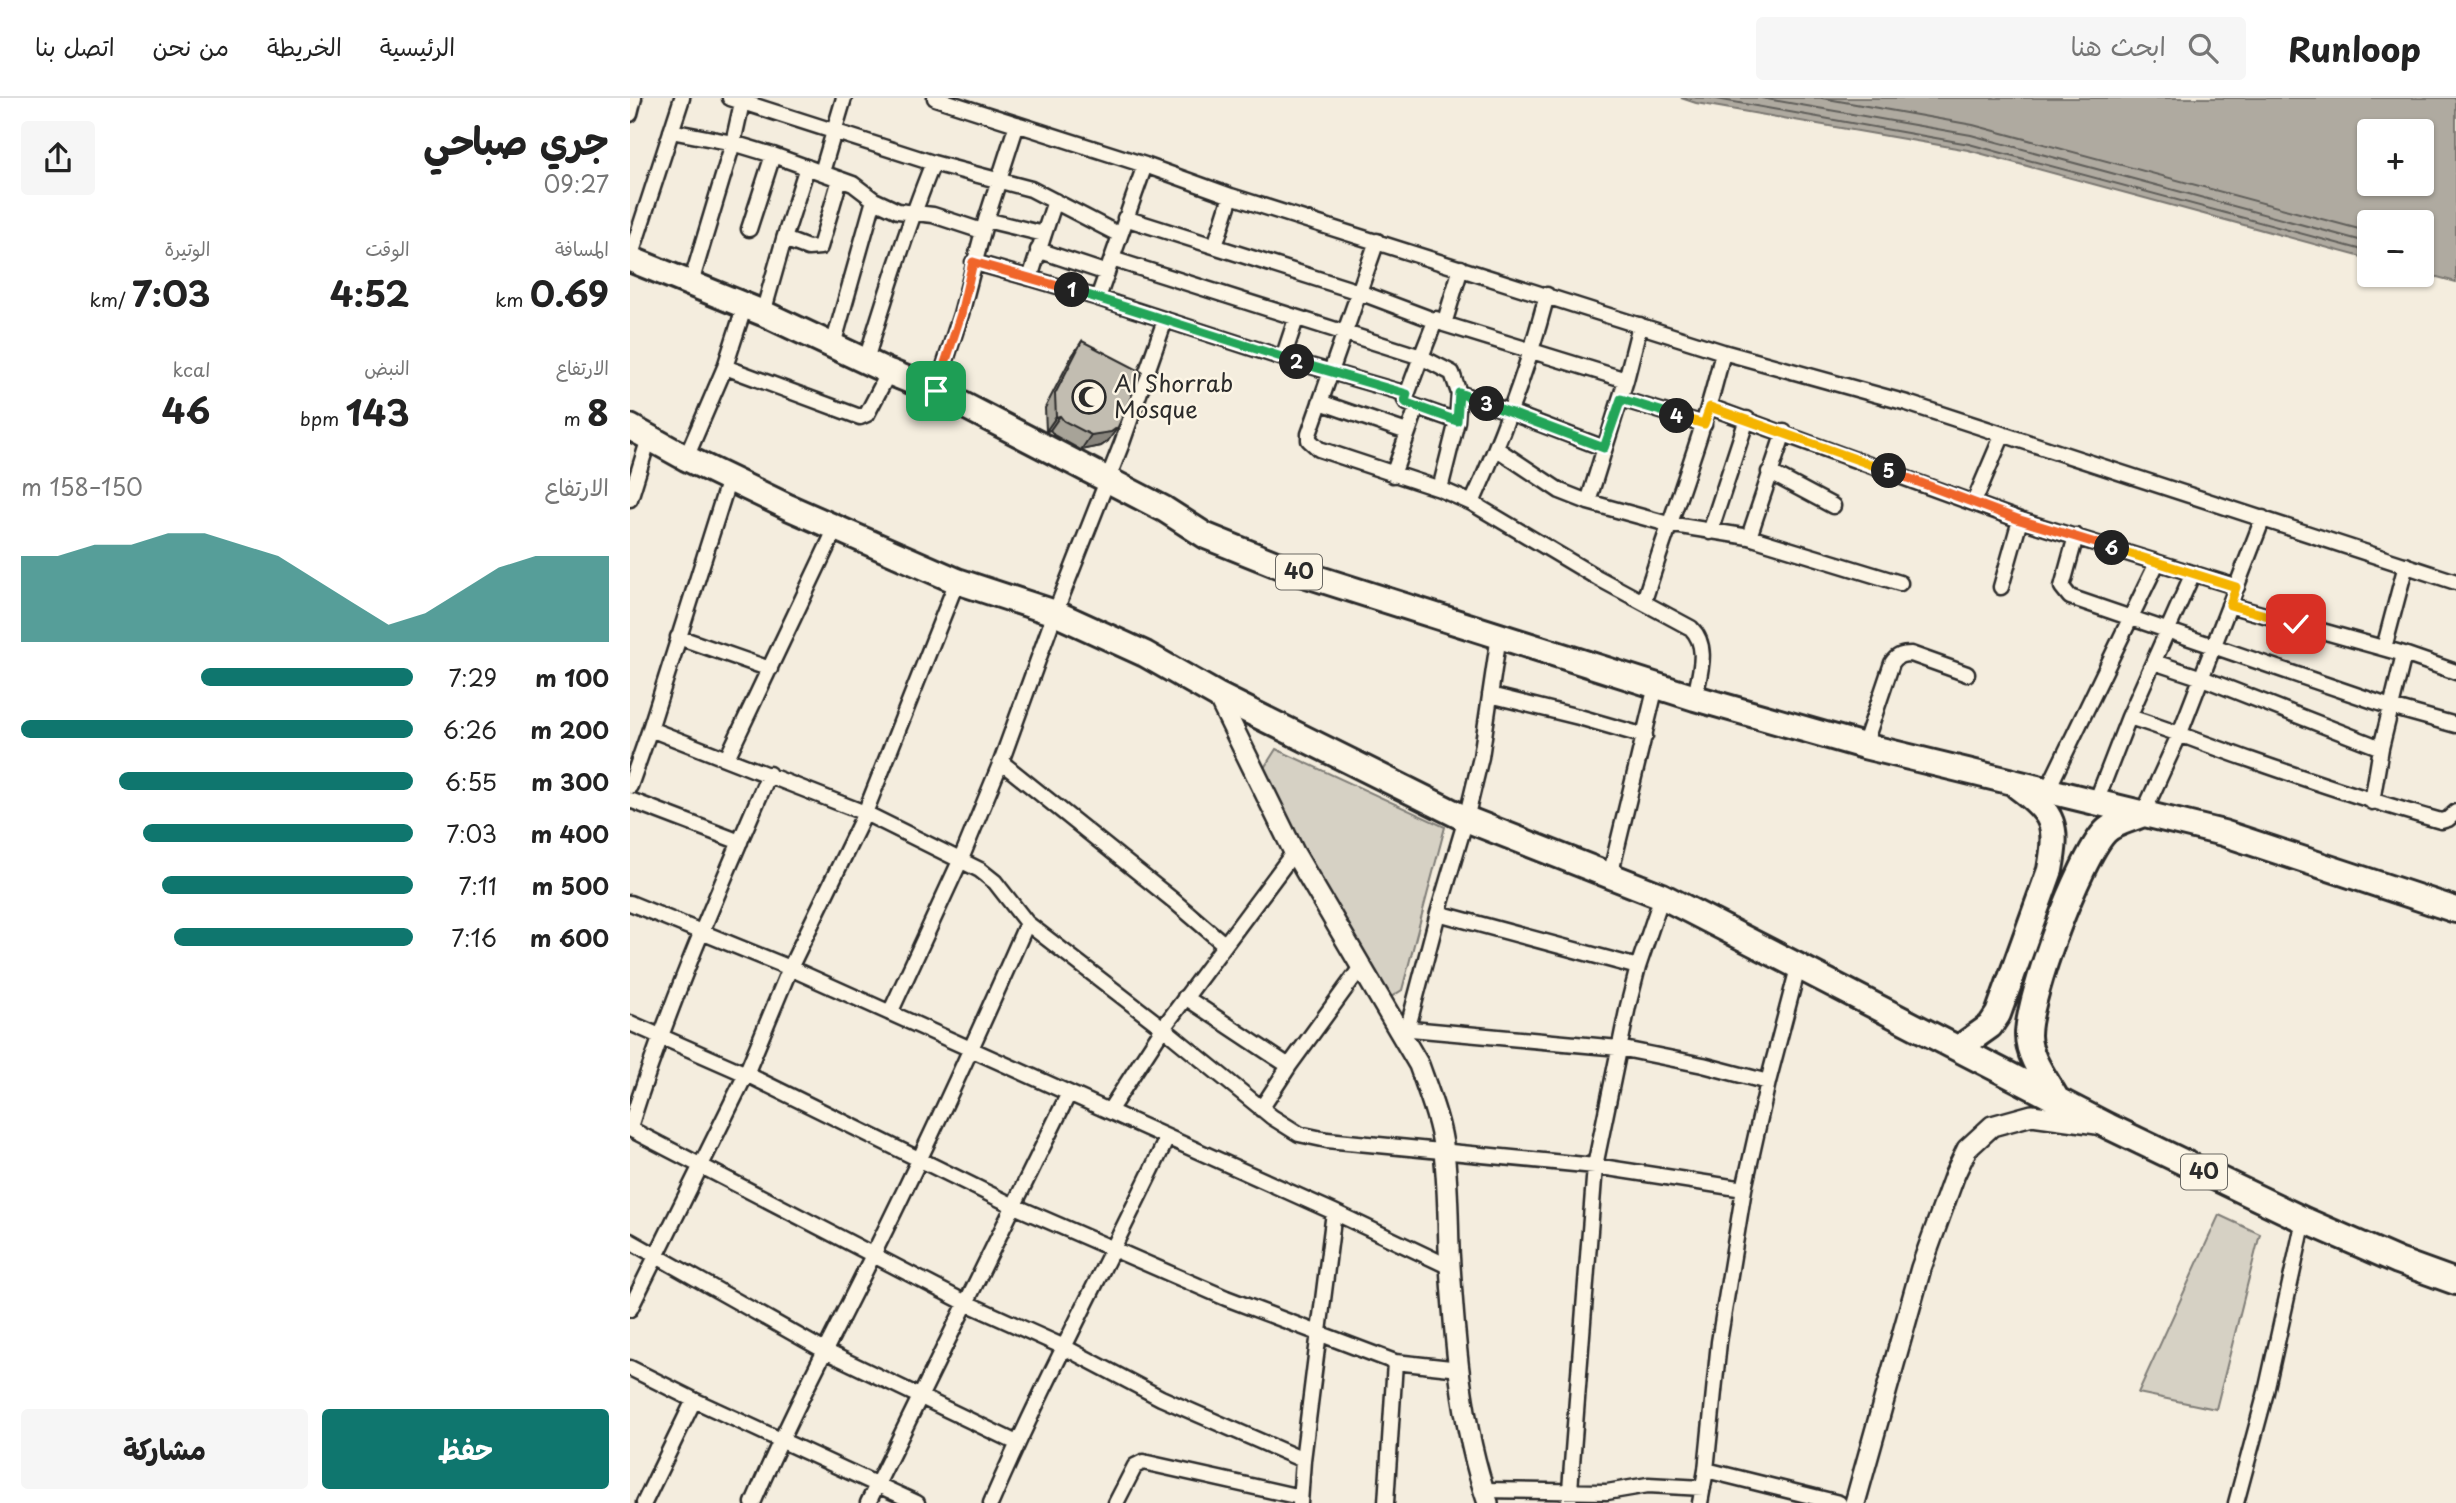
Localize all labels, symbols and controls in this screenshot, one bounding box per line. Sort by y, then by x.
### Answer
search box [1756,17,2246,80]
text: Runloop [2288,23,2421,73]
text: ابحث هنا [2071,26,2166,65]
text: اتصل بنا [35,28,115,64]
text: من نحن [153,28,229,64]
text: الخريطة [267,28,342,64]
text: الرئيسية [380,28,455,64]
icon: search [2184,29,2222,67]
text: جري صباحي [423,111,609,168]
map controls [2357,119,2434,287]
button: + [2357,119,2434,196]
button: share [21,121,95,195]
text: 09:27 [543,166,609,201]
button: − [2357,210,2434,287]
text: الوتيرة [164,234,210,262]
text: الوقت [365,234,410,262]
text: المسافة [555,234,609,262]
text: 7:03 [132,266,210,319]
text: 4:52 [330,266,410,319]
text: 0.69 [530,266,609,319]
pin: 1 [1054,272,1090,308]
text: 1 [1067,275,1076,303]
text: /km [90,285,132,313]
text: km [495,285,530,313]
pin: 2 [1280,344,1314,380]
text: 2 [1290,347,1303,375]
text: النبض [364,353,410,381]
text: الارتفاع [556,353,609,381]
text: kcal [172,355,210,383]
pin [906,361,966,421]
place label: Al Shorrab Mosque [1114,365,1233,426]
icon: arrive [917,372,955,410]
mosque icon: Al Shorrab Mosque [1070,378,1108,416]
text: 46 [162,383,210,436]
text: 143 [346,385,410,438]
text: 8 [587,385,609,438]
pin: 3 [1470,386,1504,422]
text: 3 [1480,389,1493,417]
pin: 4 [1660,398,1694,434]
text: 4 [1670,401,1683,429]
text: bpm [300,404,346,432]
text: m [564,404,587,432]
pin: 5 [1872,454,1906,488]
text: 5 [1882,456,1895,484]
text: 150–158 m [21,469,143,504]
text: الارتفاع [545,469,609,504]
pin: 6 [2094,531,2130,566]
text: 6 [2105,533,2118,561]
road number: 40 [1276,554,1322,589]
pin [2266,594,2326,654]
icon: check [2277,605,2315,643]
text: 7:29 [448,660,497,695]
text: 100 m [535,660,609,695]
text: 6:26 [443,712,497,747]
text: 200 m [530,712,609,747]
text: 6:55 [445,764,497,799]
text: 300 m [531,764,609,799]
text: 7:03 [446,816,497,851]
text: 400 m [531,816,609,851]
text: 7:11 [458,868,497,903]
text: 500 m [532,868,609,903]
text: 7:16 [451,920,497,955]
text: 600 m [530,920,609,955]
road number: 40 [2181,1154,2227,1190]
button: مشاركة [21,1409,308,1489]
button: حفظ [322,1409,609,1489]

